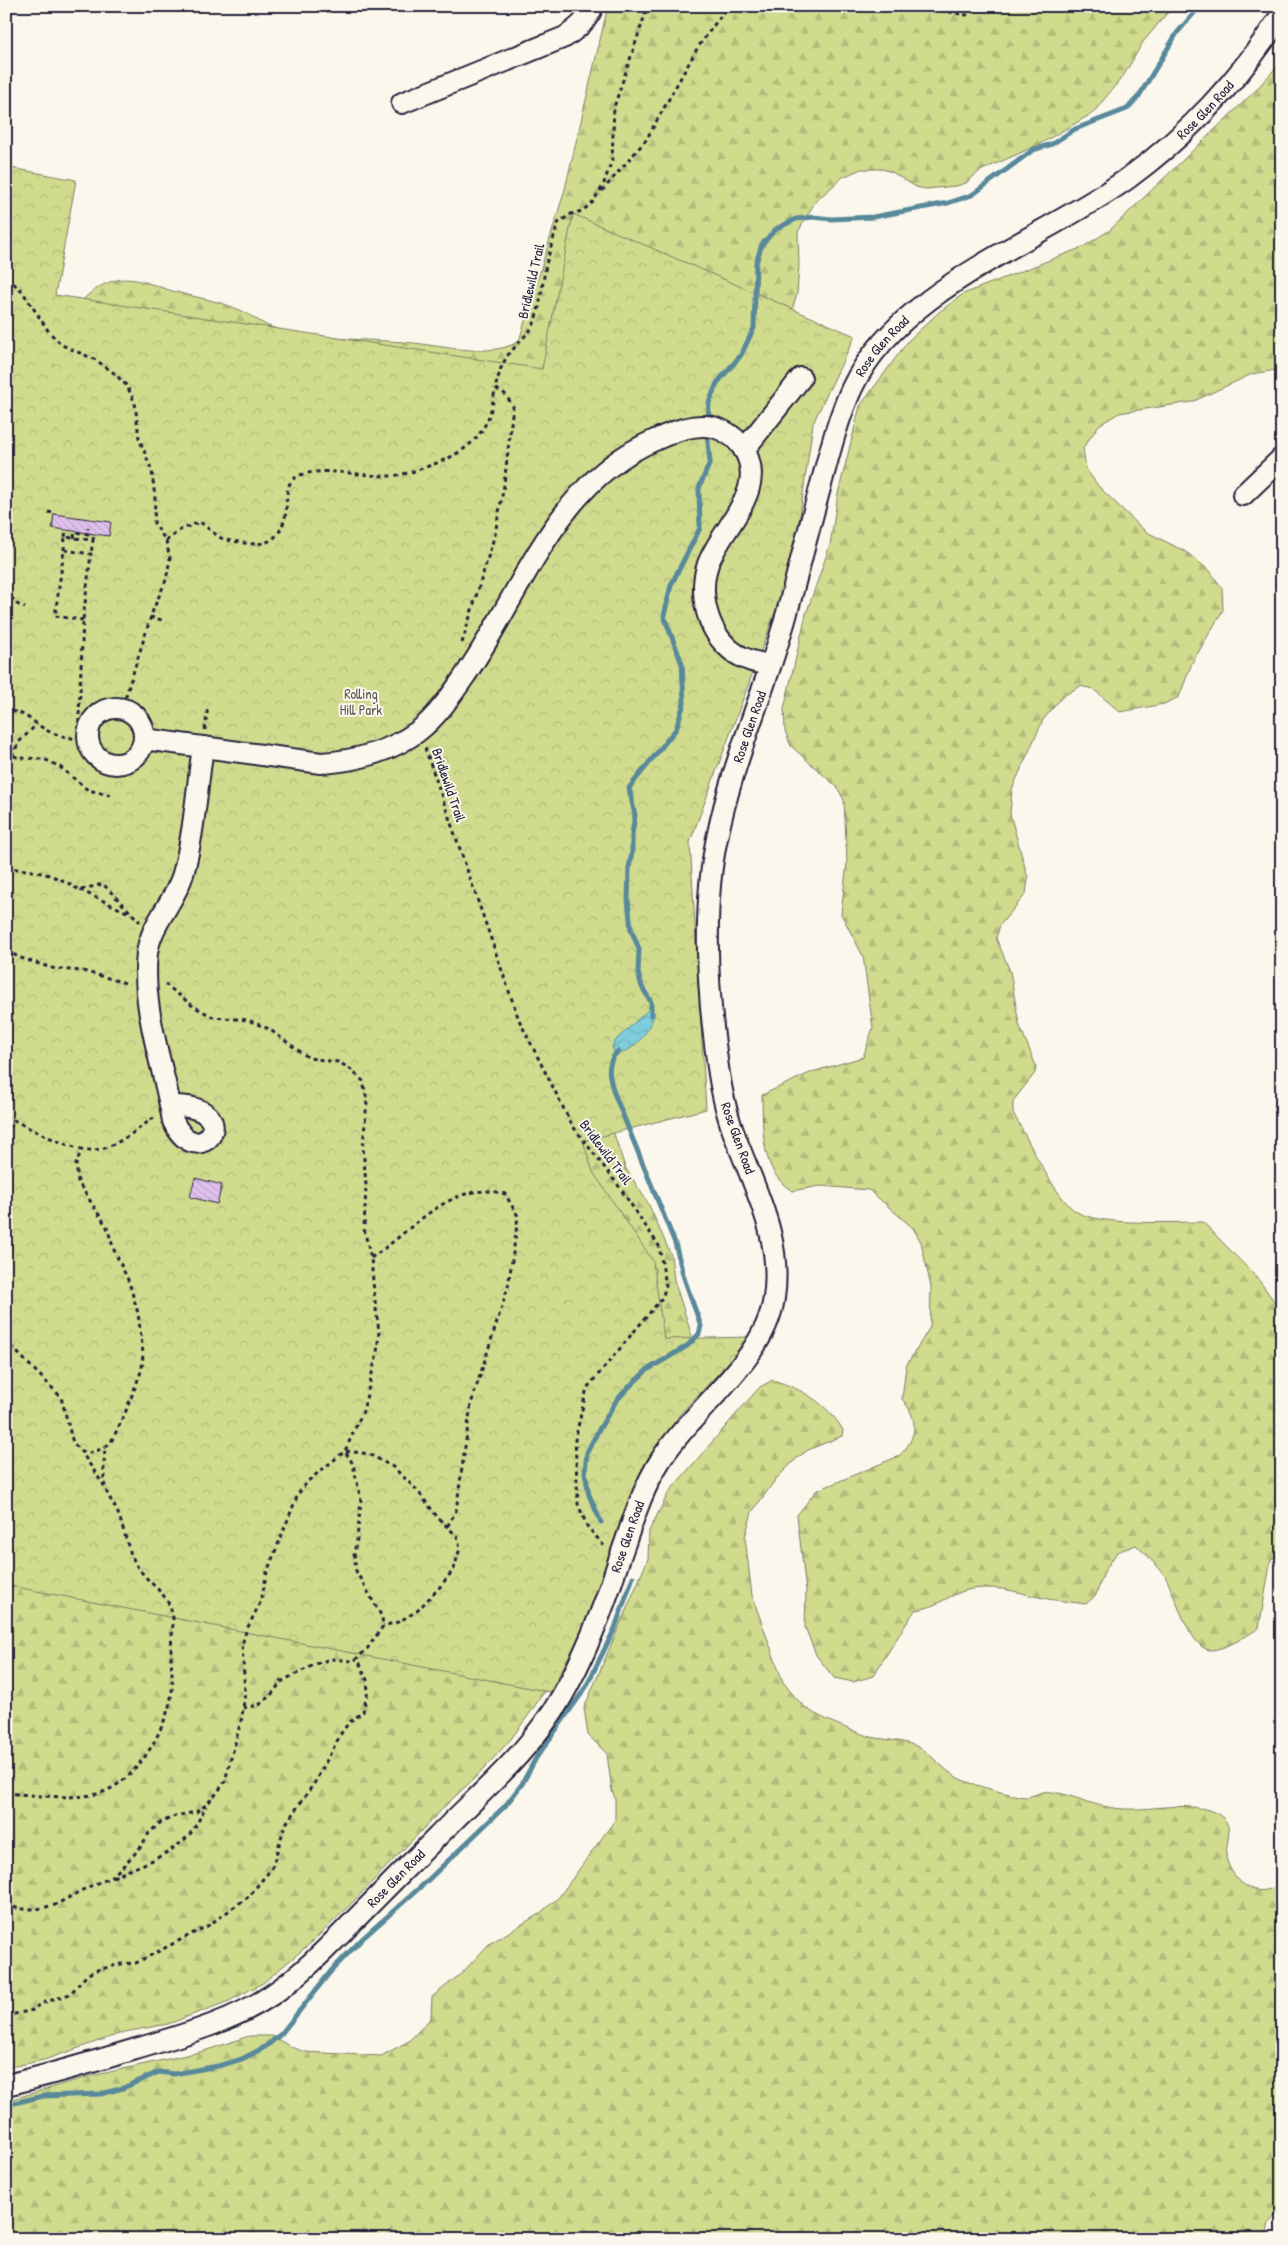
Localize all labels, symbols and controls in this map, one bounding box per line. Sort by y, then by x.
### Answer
street label: Rose Glen Road [1172,76,1238,143]
street label: Bridlewild Trail [513,241,548,320]
street label: Rose Glen Road [850,310,913,380]
park label: Rolling Hill Park [340,684,382,719]
street label: Rose Glen Road [728,688,770,765]
street label: Bridlewild Trail [428,745,471,824]
street label: Rose Glen Road [717,1099,760,1177]
street label: Bridlewild Trail [576,1115,637,1188]
street label: Rose Glen Road [606,1497,649,1575]
street label: Rose Glen Road [362,1844,429,1911]

